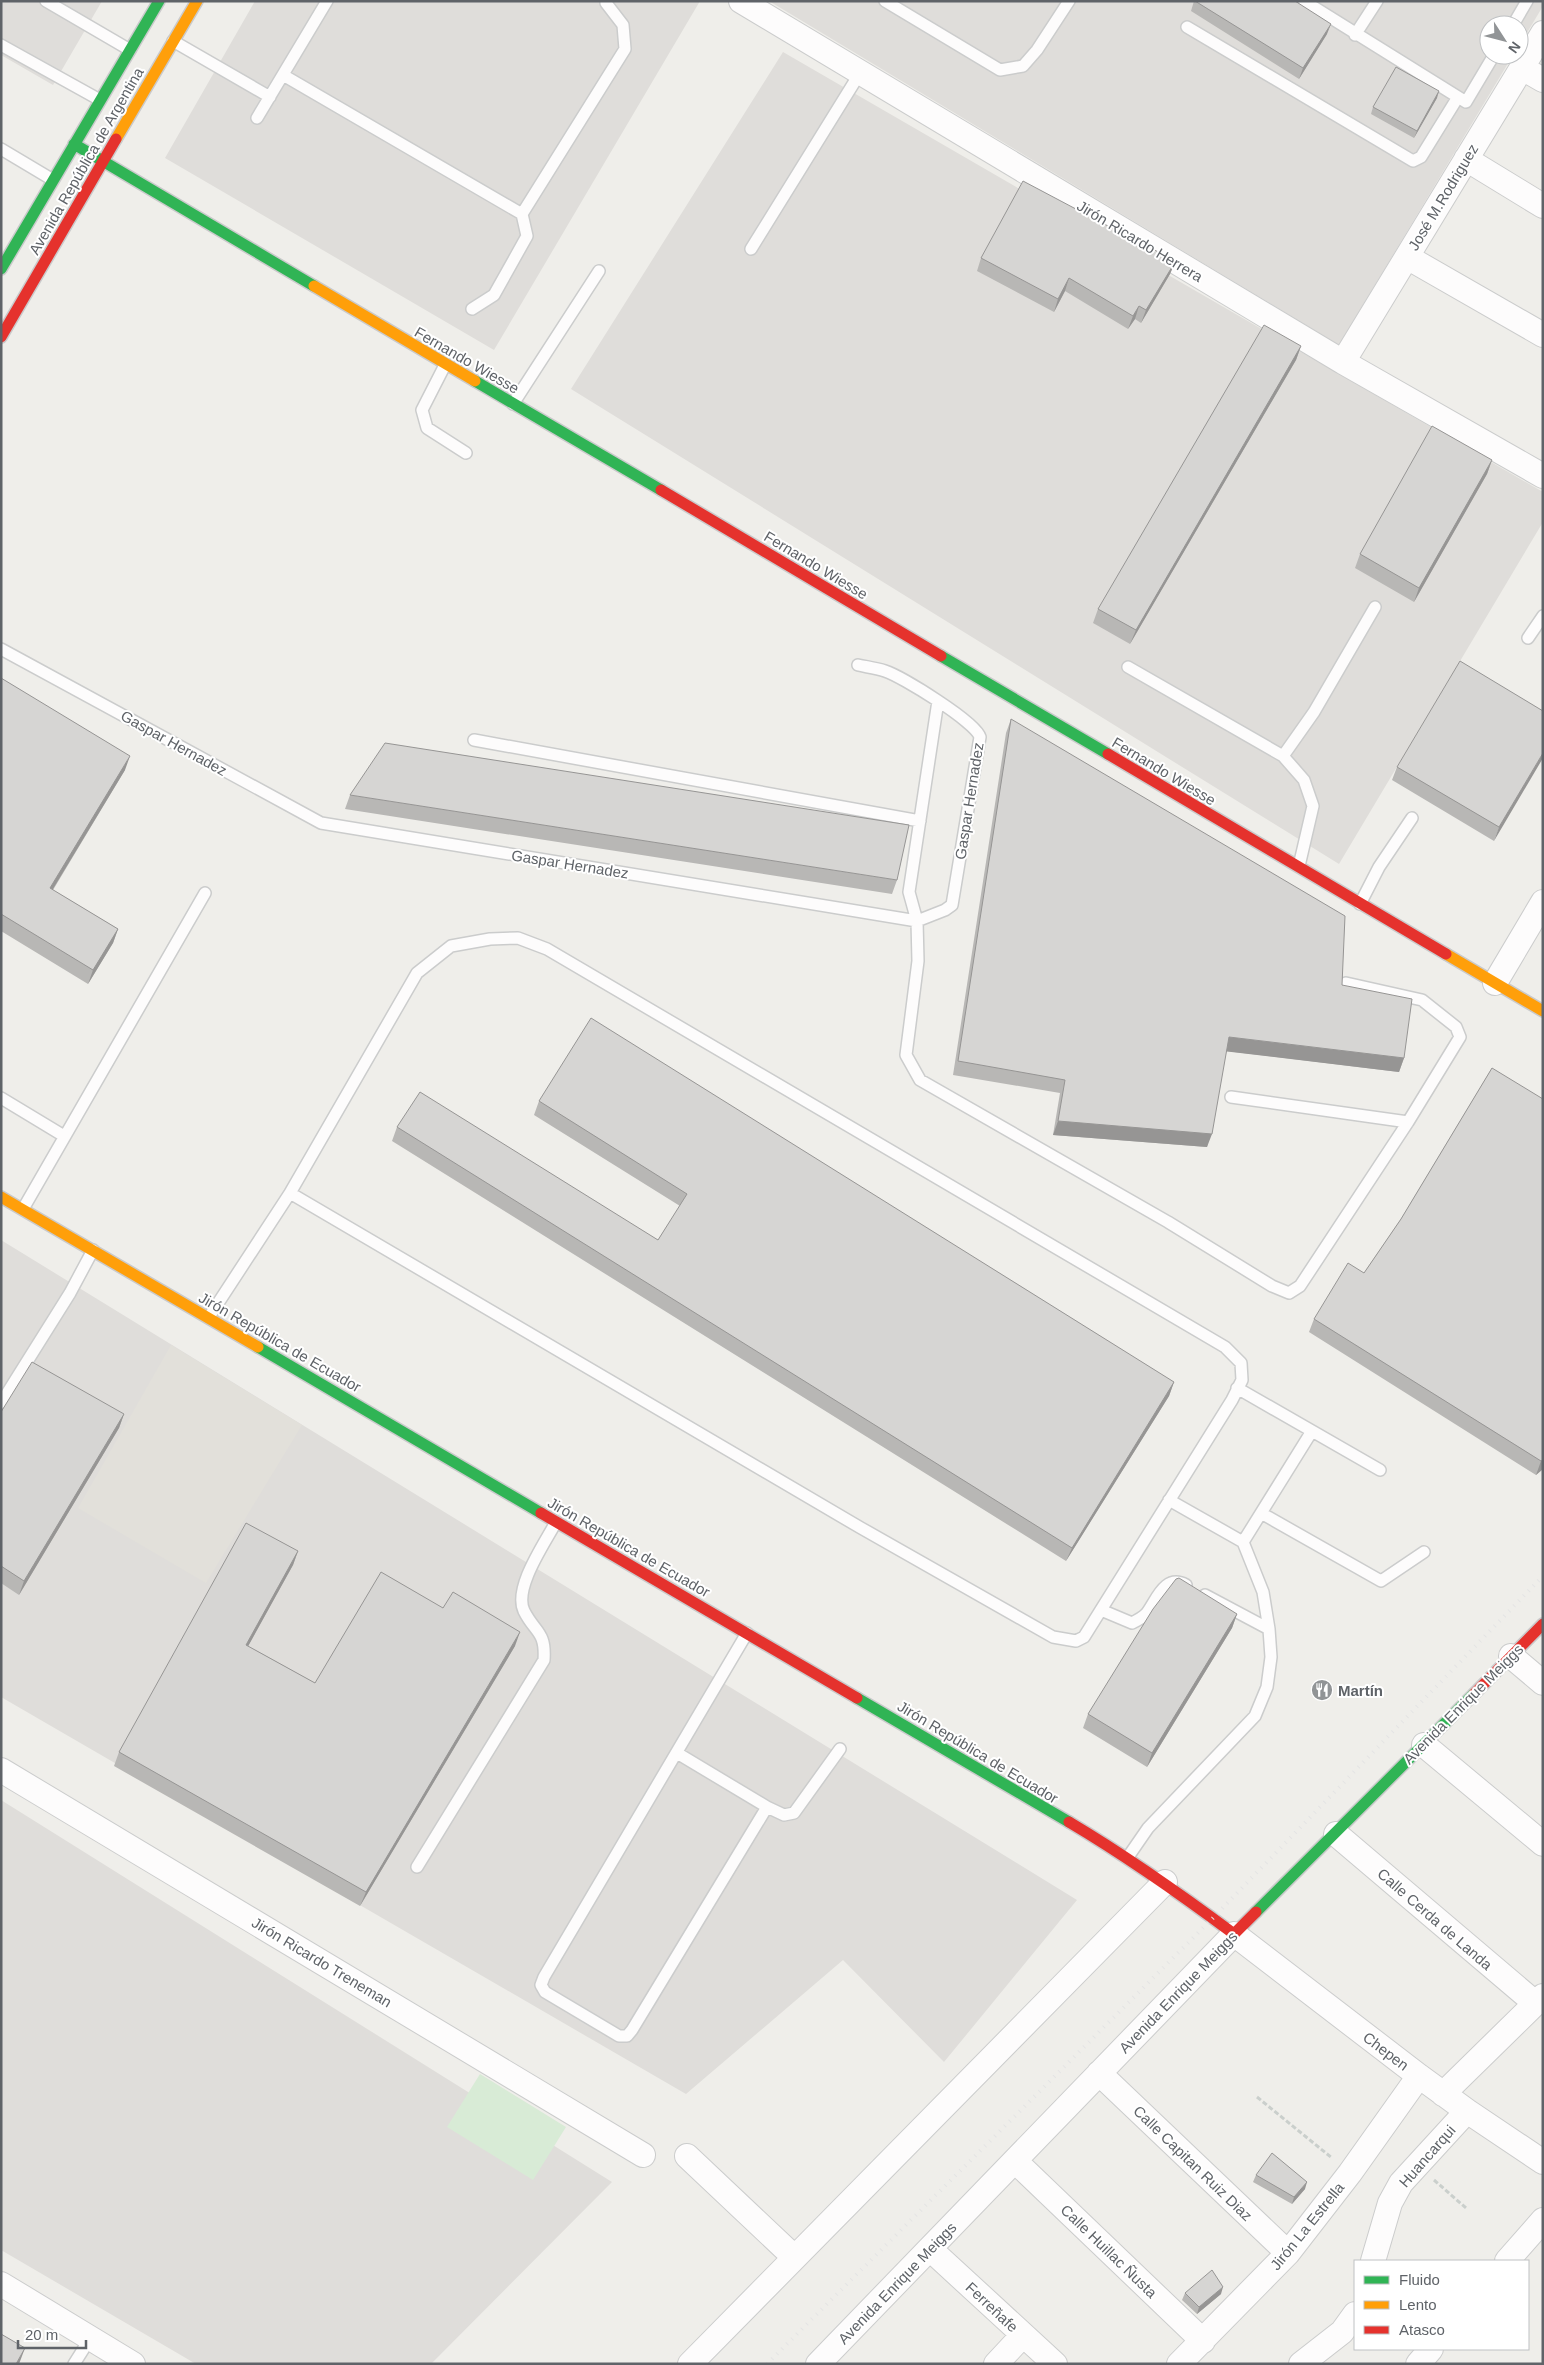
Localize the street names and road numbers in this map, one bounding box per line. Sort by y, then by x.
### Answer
street label: Avenida República de Argentina [25,64,147,258]
street label: José M.Rodriguez [1405,141,1481,253]
street label: Jirón Ricardo Herrera [1074,197,1206,286]
street label: Fernando Wiesse [412,323,522,397]
street label: Fernando Wiesse [761,527,871,603]
street label: Gaspar Hernadez [118,707,230,779]
street label: Fernando Wiesse [1109,733,1219,809]
street label: Gaspar Hernadez [951,741,987,861]
street label: Gaspar Hernadez [510,846,630,882]
street label: Jirón República de Ecuador [196,1289,364,1395]
street label: Jirón República de Ecuador [545,1494,713,1600]
street label: Avenida Enrique Meiggs [1400,1641,1526,1767]
street label: Jirón República de Ecuador [895,1697,1061,1807]
street label: Calle Cerda de Landa [1374,1865,1496,1974]
street label: Jirón Ricardo Treneman [249,1913,395,2011]
street label: Avenida Enrique Meiggs [1116,1928,1240,2056]
street label: Chepen [1360,2028,1412,2074]
street label: Calle Capitan Ruiz Diaz [1130,2102,1256,2224]
street label: Huancarqui [1395,2121,1459,2191]
street label: Jirón La Estrella [1267,2178,1348,2273]
street label: Calle Huillac Ñusta [1058,2201,1161,2302]
street label: Avenida Enrique Meiggs [835,2219,959,2347]
street label: Ferreñafe [962,2279,1022,2335]

